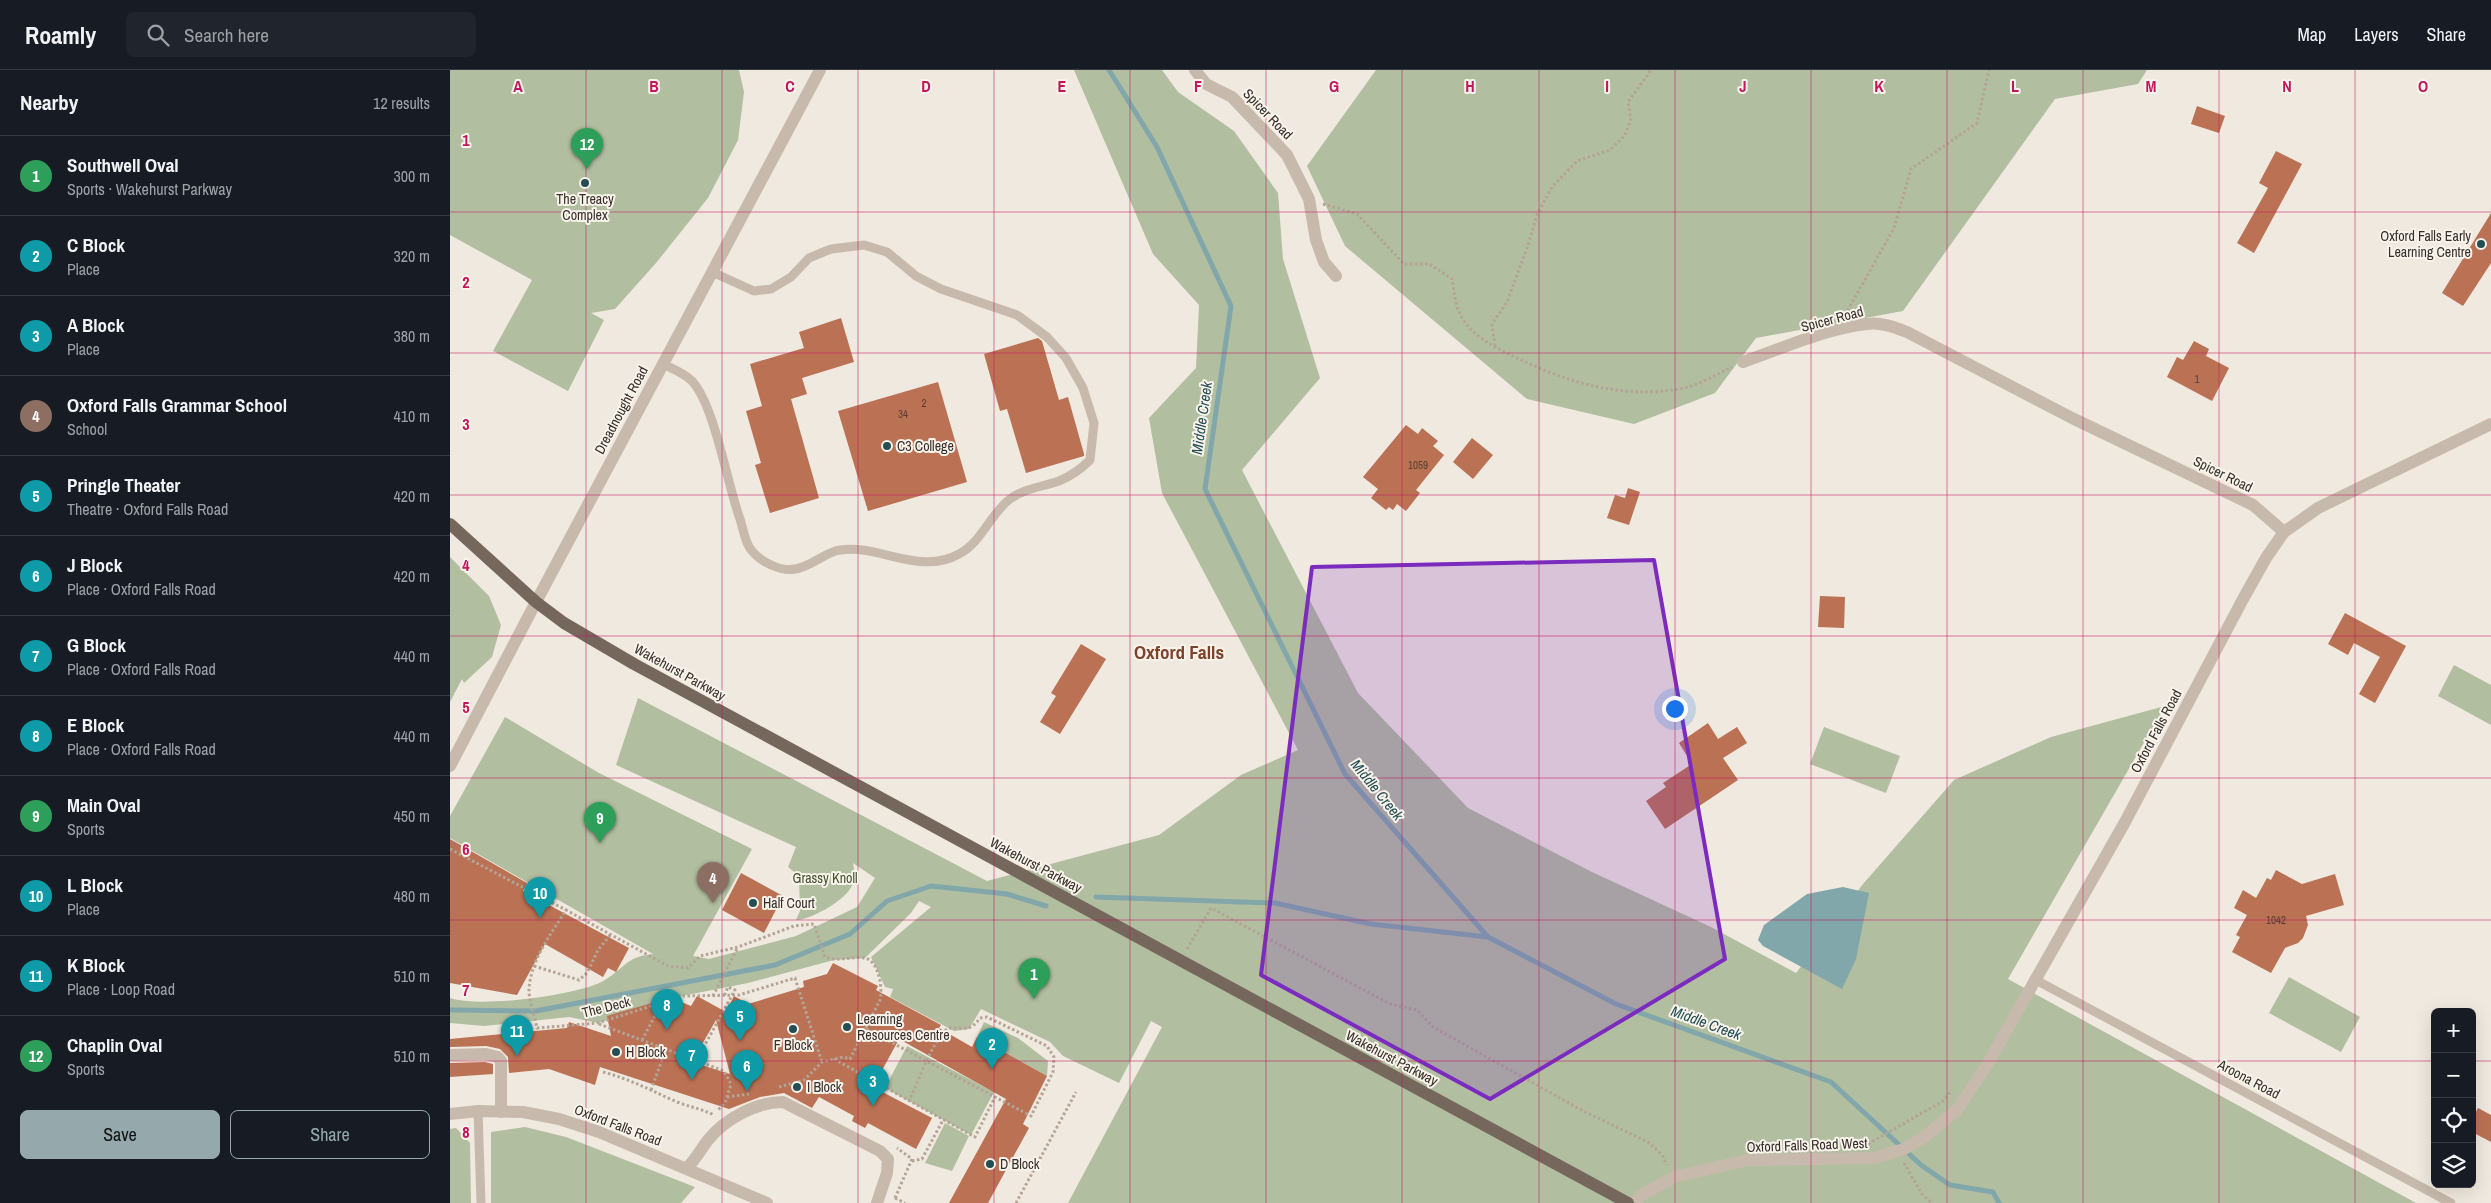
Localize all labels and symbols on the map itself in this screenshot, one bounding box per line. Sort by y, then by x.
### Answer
text: A [513,75,523,97]
text: B [649,75,659,97]
text: C [785,75,795,97]
text: D [921,75,931,97]
text: E [1058,75,1067,97]
text: F [1194,75,1202,97]
text: G [1329,75,1339,97]
text: H [1465,75,1475,97]
text: I [1605,75,1609,97]
text: J [1739,75,1747,97]
text: K [1874,75,1884,97]
text: L [2011,75,2019,97]
text: M [2146,75,2157,97]
text: N [2282,75,2292,97]
text: O [2418,75,2428,97]
street label: Spicer Road [1239,85,1297,143]
pin: 12 [571,128,603,169]
text: 1 [462,129,470,151]
marker: The Treacy Complex [579,177,591,189]
place label: The Treacy Complex [556,190,614,224]
place label: Oxford Falls Early Learning Centre [2380,227,2471,261]
marker: Oxford Falls Early Learning Centre [2475,238,2487,250]
text: 2 [462,271,470,293]
street label: Spicer Road [1799,302,1865,336]
street label: Dreadnought Road [590,363,652,457]
house number: 1 [2194,372,2200,386]
water label: Middle Creek [1186,379,1217,456]
house number: 2 [921,396,927,410]
house number: 34 [898,407,908,421]
text: 3 [462,413,470,435]
place label: C3 College [897,437,954,455]
marker: C3 College [881,440,893,452]
street label: Spicer Road [2190,452,2256,496]
house number: 1059 [1408,458,1428,472]
text: 4 [462,554,470,576]
street label: Wakehurst Parkway [631,639,729,705]
district label: Oxford Falls [1134,639,1224,665]
street label: Oxford Falls Road [2126,686,2186,776]
text: 5 [462,696,470,718]
your location [1662,696,1688,722]
water label: Middle Creek [1346,755,1409,825]
pin: 9 [584,802,616,843]
street label: Wakehurst Parkway [987,833,1085,897]
text: 6 [462,838,470,860]
pin: 4 [697,862,729,903]
park label: Grassy Knoll [792,869,858,887]
pin: 10 [524,877,556,918]
place label: Half Court [763,894,815,912]
marker: Half Court [747,897,759,909]
house number: 1042 [2266,913,2286,927]
pin: 1 [1018,958,1050,999]
text: 7 [462,979,470,1001]
pin: 8 [651,989,683,1030]
street label: The Deck [580,992,632,1022]
pin: 5 [724,1000,756,1041]
water label: Middle Creek [1668,1000,1745,1045]
place label: Learning Resources Centre [857,1010,950,1044]
pin: 11 [501,1015,533,1056]
marker: Learning Resources Centre [841,1021,853,1033]
marker: F Block [787,1023,799,1035]
street label: Wakehurst Parkway [1343,1026,1441,1090]
pin: 2 [976,1028,1008,1069]
place label: F Block [774,1036,812,1054]
pin: 7 [676,1039,708,1080]
place label: H Block [626,1043,666,1061]
marker: H Block [610,1046,622,1058]
pin: 6 [731,1050,763,1091]
street label: Aroona Road [2214,1055,2283,1103]
pin: 3 [857,1065,889,1106]
place label: I Block [807,1078,842,1096]
marker: I Block [791,1081,803,1093]
street label: Oxford Falls Road [572,1100,664,1150]
text: 8 [462,1121,470,1143]
street label: Oxford Falls Road West [1746,1134,1868,1156]
place label: D Block [1000,1155,1040,1173]
marker: D Block [984,1158,996,1170]

